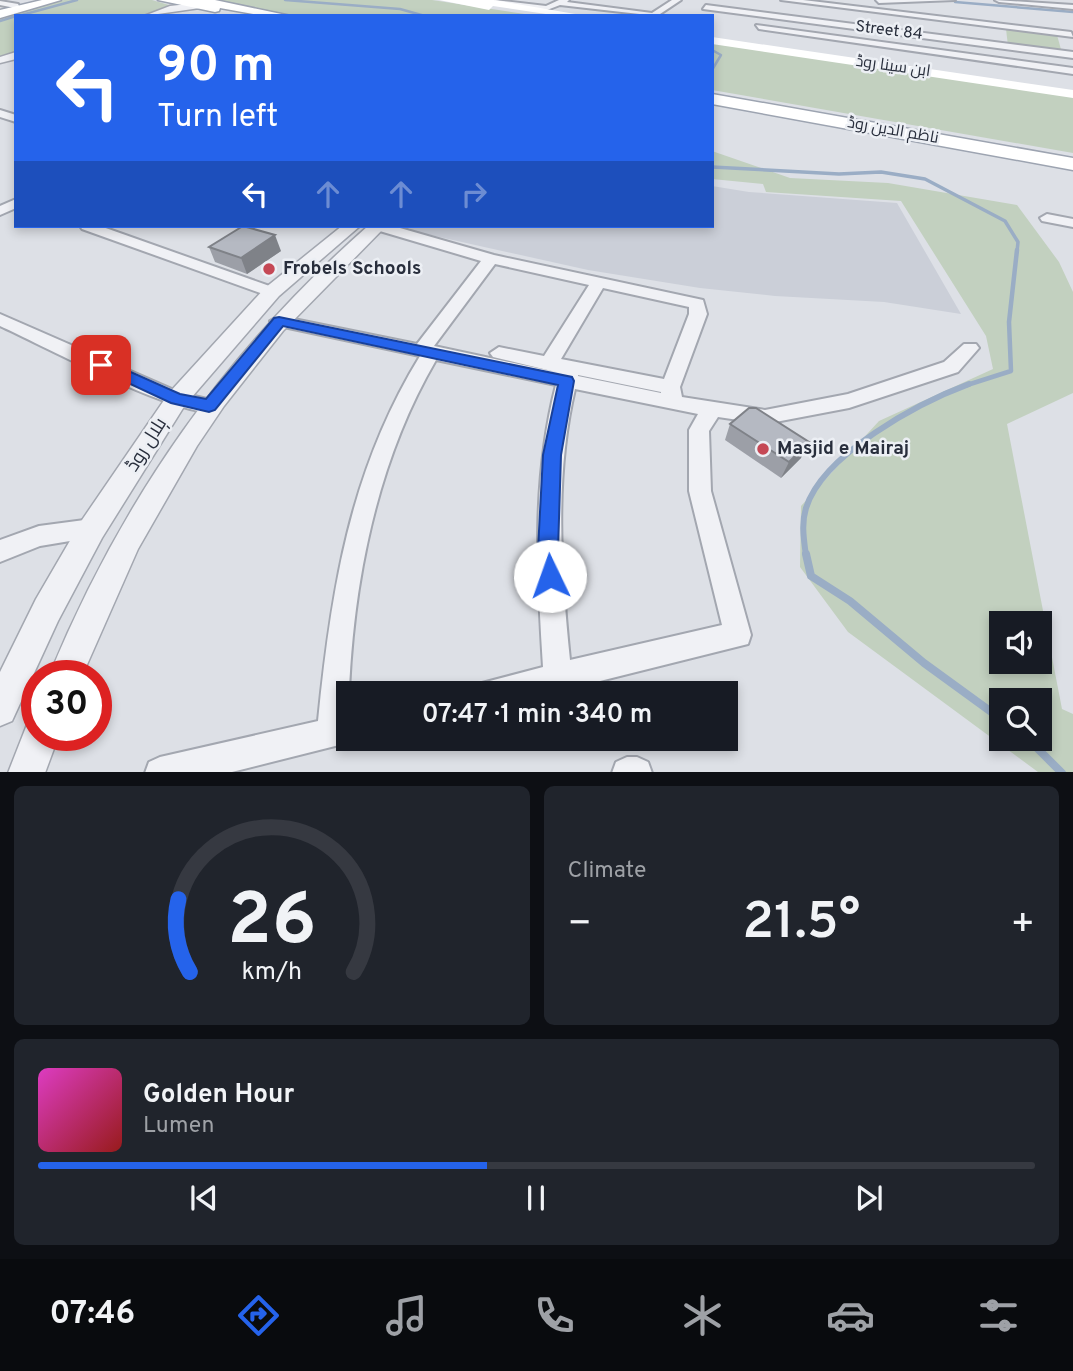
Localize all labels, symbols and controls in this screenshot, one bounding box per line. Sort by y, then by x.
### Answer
street label: Street 84 [854,17,924,45]
text: 90 m [157,37,275,99]
icon: left [42,42,133,133]
street label: ابن سینا روڈ [854,52,932,82]
text: Turn left [157,98,278,138]
street label: ناظم الدین روڈ [846,113,940,149]
icon: left [236,175,274,213]
icon: ahead [309,175,347,213]
icon: ahead [382,175,420,213]
icon: right [455,175,493,213]
place label: Frobels Schools [283,257,421,281]
marker: Frobels Schools [261,261,277,277]
pin [71,335,131,395]
icon: arrive [82,346,120,384]
street label: ہلال روڈ [121,413,173,477]
place label: Masjid e Mairaj [777,437,909,461]
marker: Masjid e Mairaj [755,441,771,457]
position arrow [513,539,587,613]
map controls [989,611,1052,751]
button: sound [989,611,1052,674]
speed limit sign: 30 [21,660,112,751]
button: search [989,688,1052,751]
text: 07:47 · 1 min · 340 m [422,699,652,732]
text: Climate [568,857,646,886]
text: 26 [227,878,316,970]
text: 21.5° [742,891,860,957]
text: − [568,901,592,950]
text: + [1010,901,1035,950]
text: km/h [241,956,302,988]
text: Golden Hour [143,1079,294,1112]
text: Lumen [143,1112,214,1141]
icon: previous [185,1179,223,1217]
icon: pause [517,1179,555,1217]
icon: next [850,1179,888,1217]
icon: directions [234,1291,283,1340]
icon: music [382,1291,431,1340]
icon: phone [530,1291,579,1340]
icon: climate [678,1291,727,1340]
icon: car [826,1291,875,1340]
icon: filters [974,1291,1023,1340]
text: 07:46 [50,1295,135,1335]

